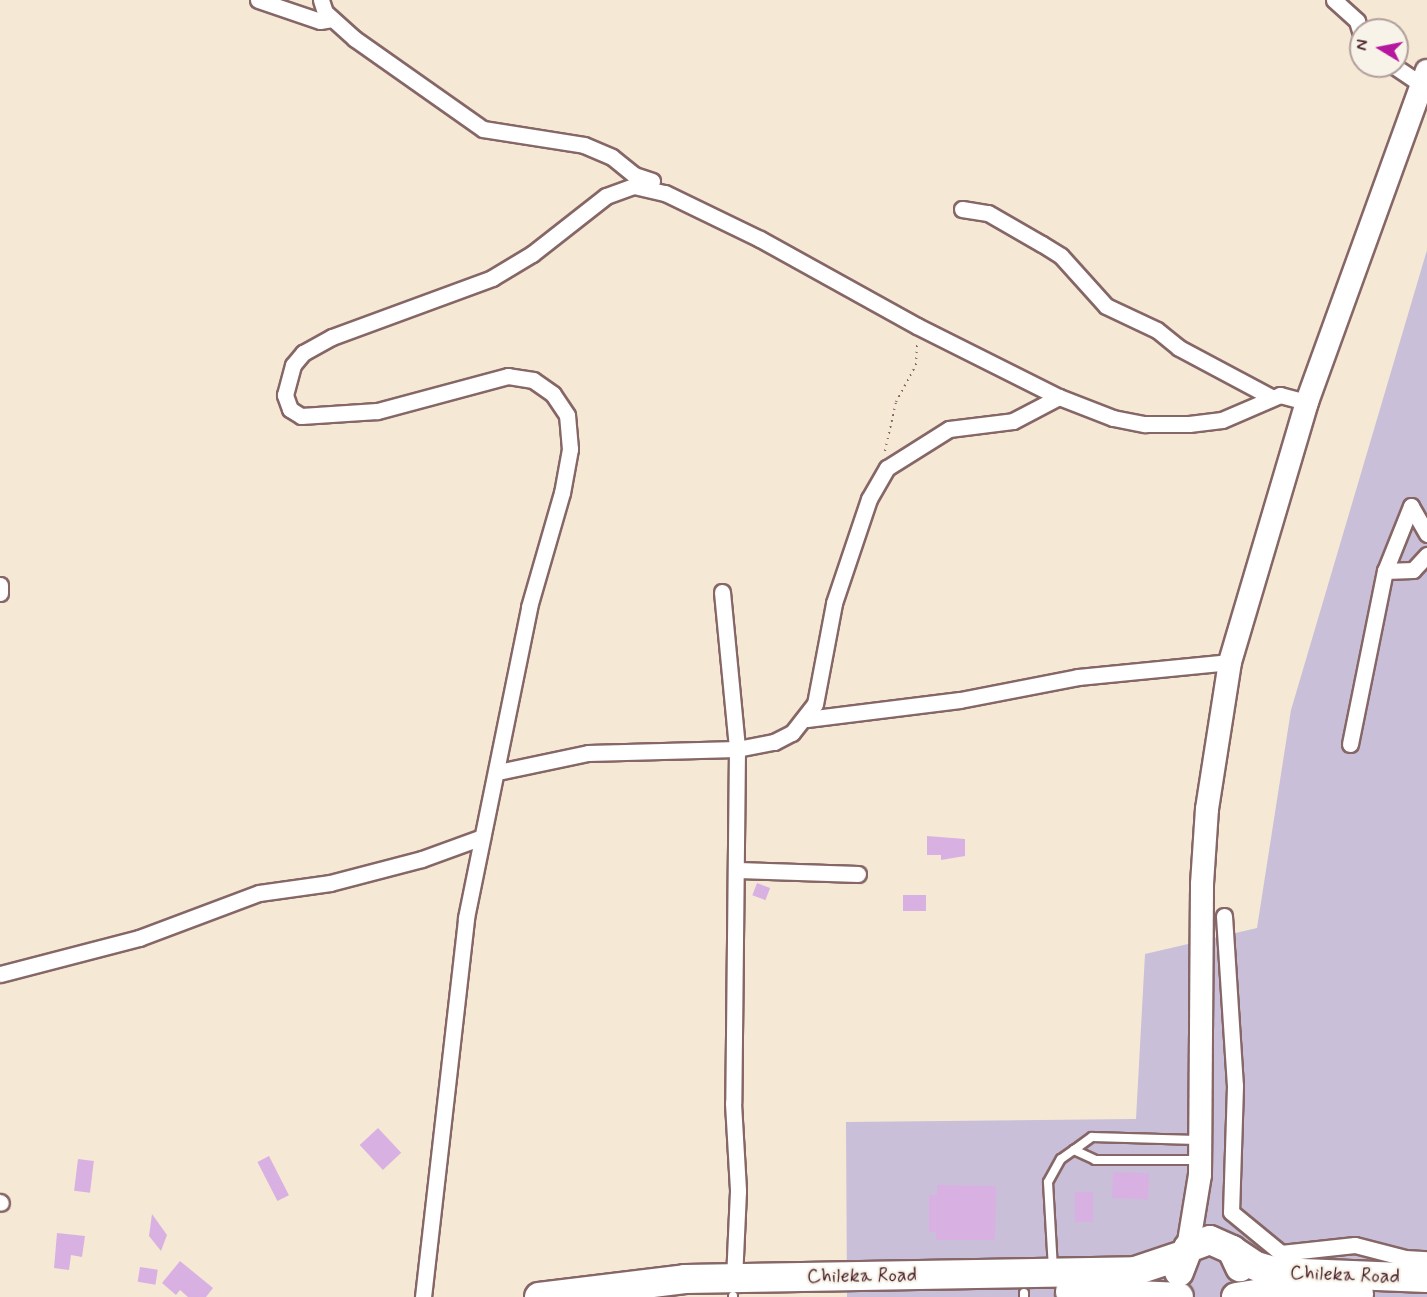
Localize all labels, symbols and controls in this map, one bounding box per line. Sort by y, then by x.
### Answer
north arrow [1349,18,1409,78]
text: N [1351,38,1374,52]
street label: Chileka Road [1289,1261,1401,1289]
street label: Chileka Road [807,1263,917,1289]

